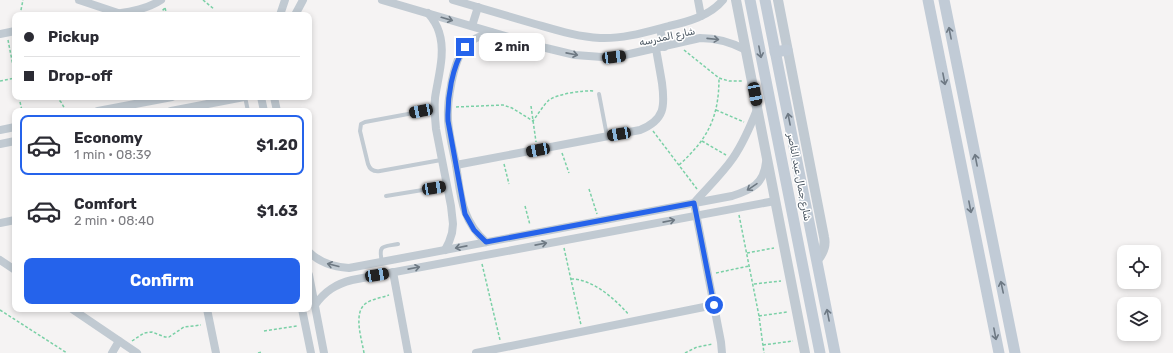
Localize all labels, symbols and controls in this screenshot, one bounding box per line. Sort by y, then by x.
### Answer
one-way arrow [440,16,453,23]
street label: شارع المدرسه [638,25,697,50]
one-way arrow [946,26,954,39]
text: Pickup [48,28,99,46]
callout: 2 min [479,33,545,61]
one-way arrow [706,35,719,43]
route end [456,38,474,56]
text: 2 min [494,39,530,54]
one-way arrow [756,45,764,58]
one-way arrow [565,50,578,58]
car [601,50,627,64]
text: Drop-off [48,67,112,85]
one-way arrow [941,73,949,86]
car [747,81,763,107]
car [408,103,434,119]
one-way arrow [784,113,792,126]
car [606,126,632,142]
icon: car [26,127,62,163]
text: Economy [74,129,143,147]
street label: شارع جمال عبد الناصر [783,131,813,222]
text: $1.20 [256,136,298,154]
car [525,142,551,158]
text: 1 min · 08:39 [74,147,151,162]
one-way arrow [972,154,980,167]
car [421,180,447,196]
one-way arrow [747,183,758,191]
icon: car [26,193,62,229]
text: Comfort [74,195,137,213]
one-way arrow [966,200,974,213]
text: $1.63 [257,202,298,220]
text: 2 min · 08:40 [74,213,154,228]
one-way arrow [662,216,675,224]
one-way arrow [535,240,548,248]
one-way arrow [455,243,468,251]
map controls [1117,245,1161,341]
button: locate [1117,245,1161,289]
button: Confirm [24,258,300,304]
one-way arrow [327,261,340,269]
one-way arrow [407,264,420,272]
car [364,267,390,283]
one-way arrow [998,281,1006,294]
route start [705,296,723,314]
button: layers [1117,297,1161,341]
one-way arrow [823,309,831,322]
one-way arrow [992,327,1000,340]

